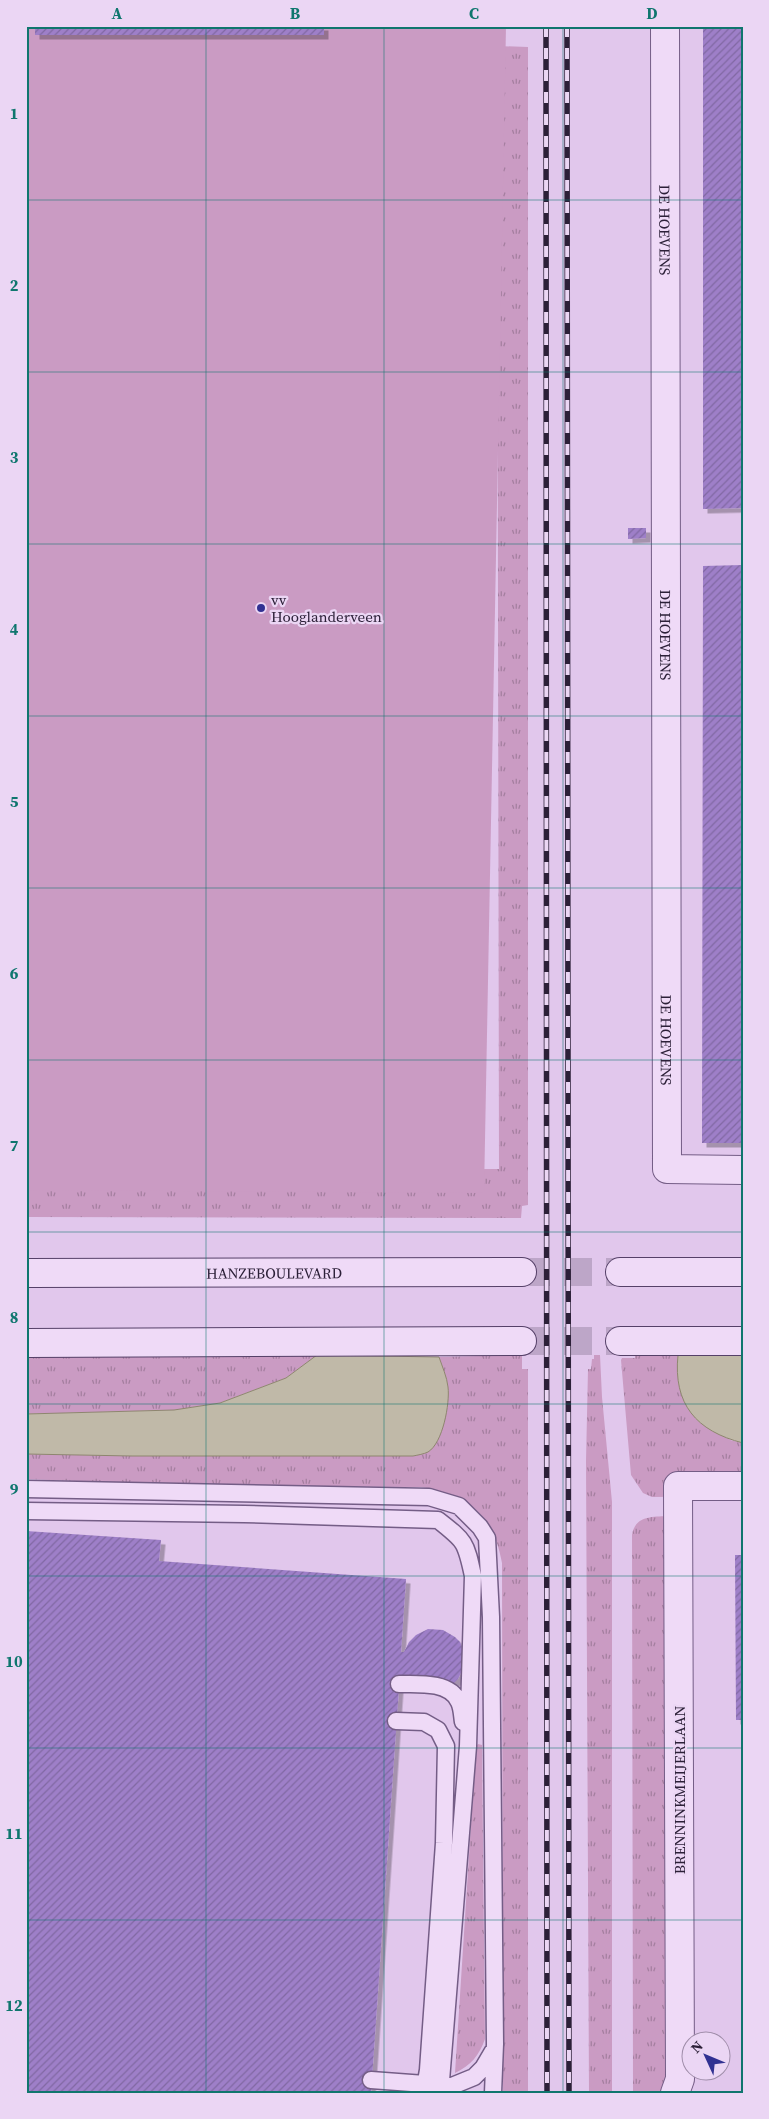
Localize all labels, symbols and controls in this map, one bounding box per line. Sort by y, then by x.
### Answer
text: A [112,2,123,24]
text: B [290,2,301,24]
text: C [469,2,479,24]
text: D [646,2,658,24]
text: 1 [10,102,18,124]
street label: DE HOEVENS [655,184,676,276]
text: 2 [10,274,19,296]
text: 3 [10,446,19,468]
place label: vv Hooglanderveen [271,589,382,627]
street label: DE HOEVENS [655,589,677,681]
marker: vv Hooglanderveen [255,602,267,614]
text: 4 [10,618,19,640]
text: 5 [10,790,19,812]
text: 6 [10,962,19,984]
street label: DE HOEVENS [656,994,677,1086]
text: 7 [10,1134,19,1156]
street label: HANZEBOULEVARD [206,1262,342,1283]
text: 8 [10,1306,18,1328]
text: 9 [10,1478,19,1500]
text: 10 [5,1650,23,1672]
street label: BRENNINKMEIJERLAAN [669,1706,690,1874]
text: 11 [5,1822,23,1844]
text: 12 [5,1994,23,2016]
north arrow [682,2032,732,2082]
text: N [686,2036,707,2058]

